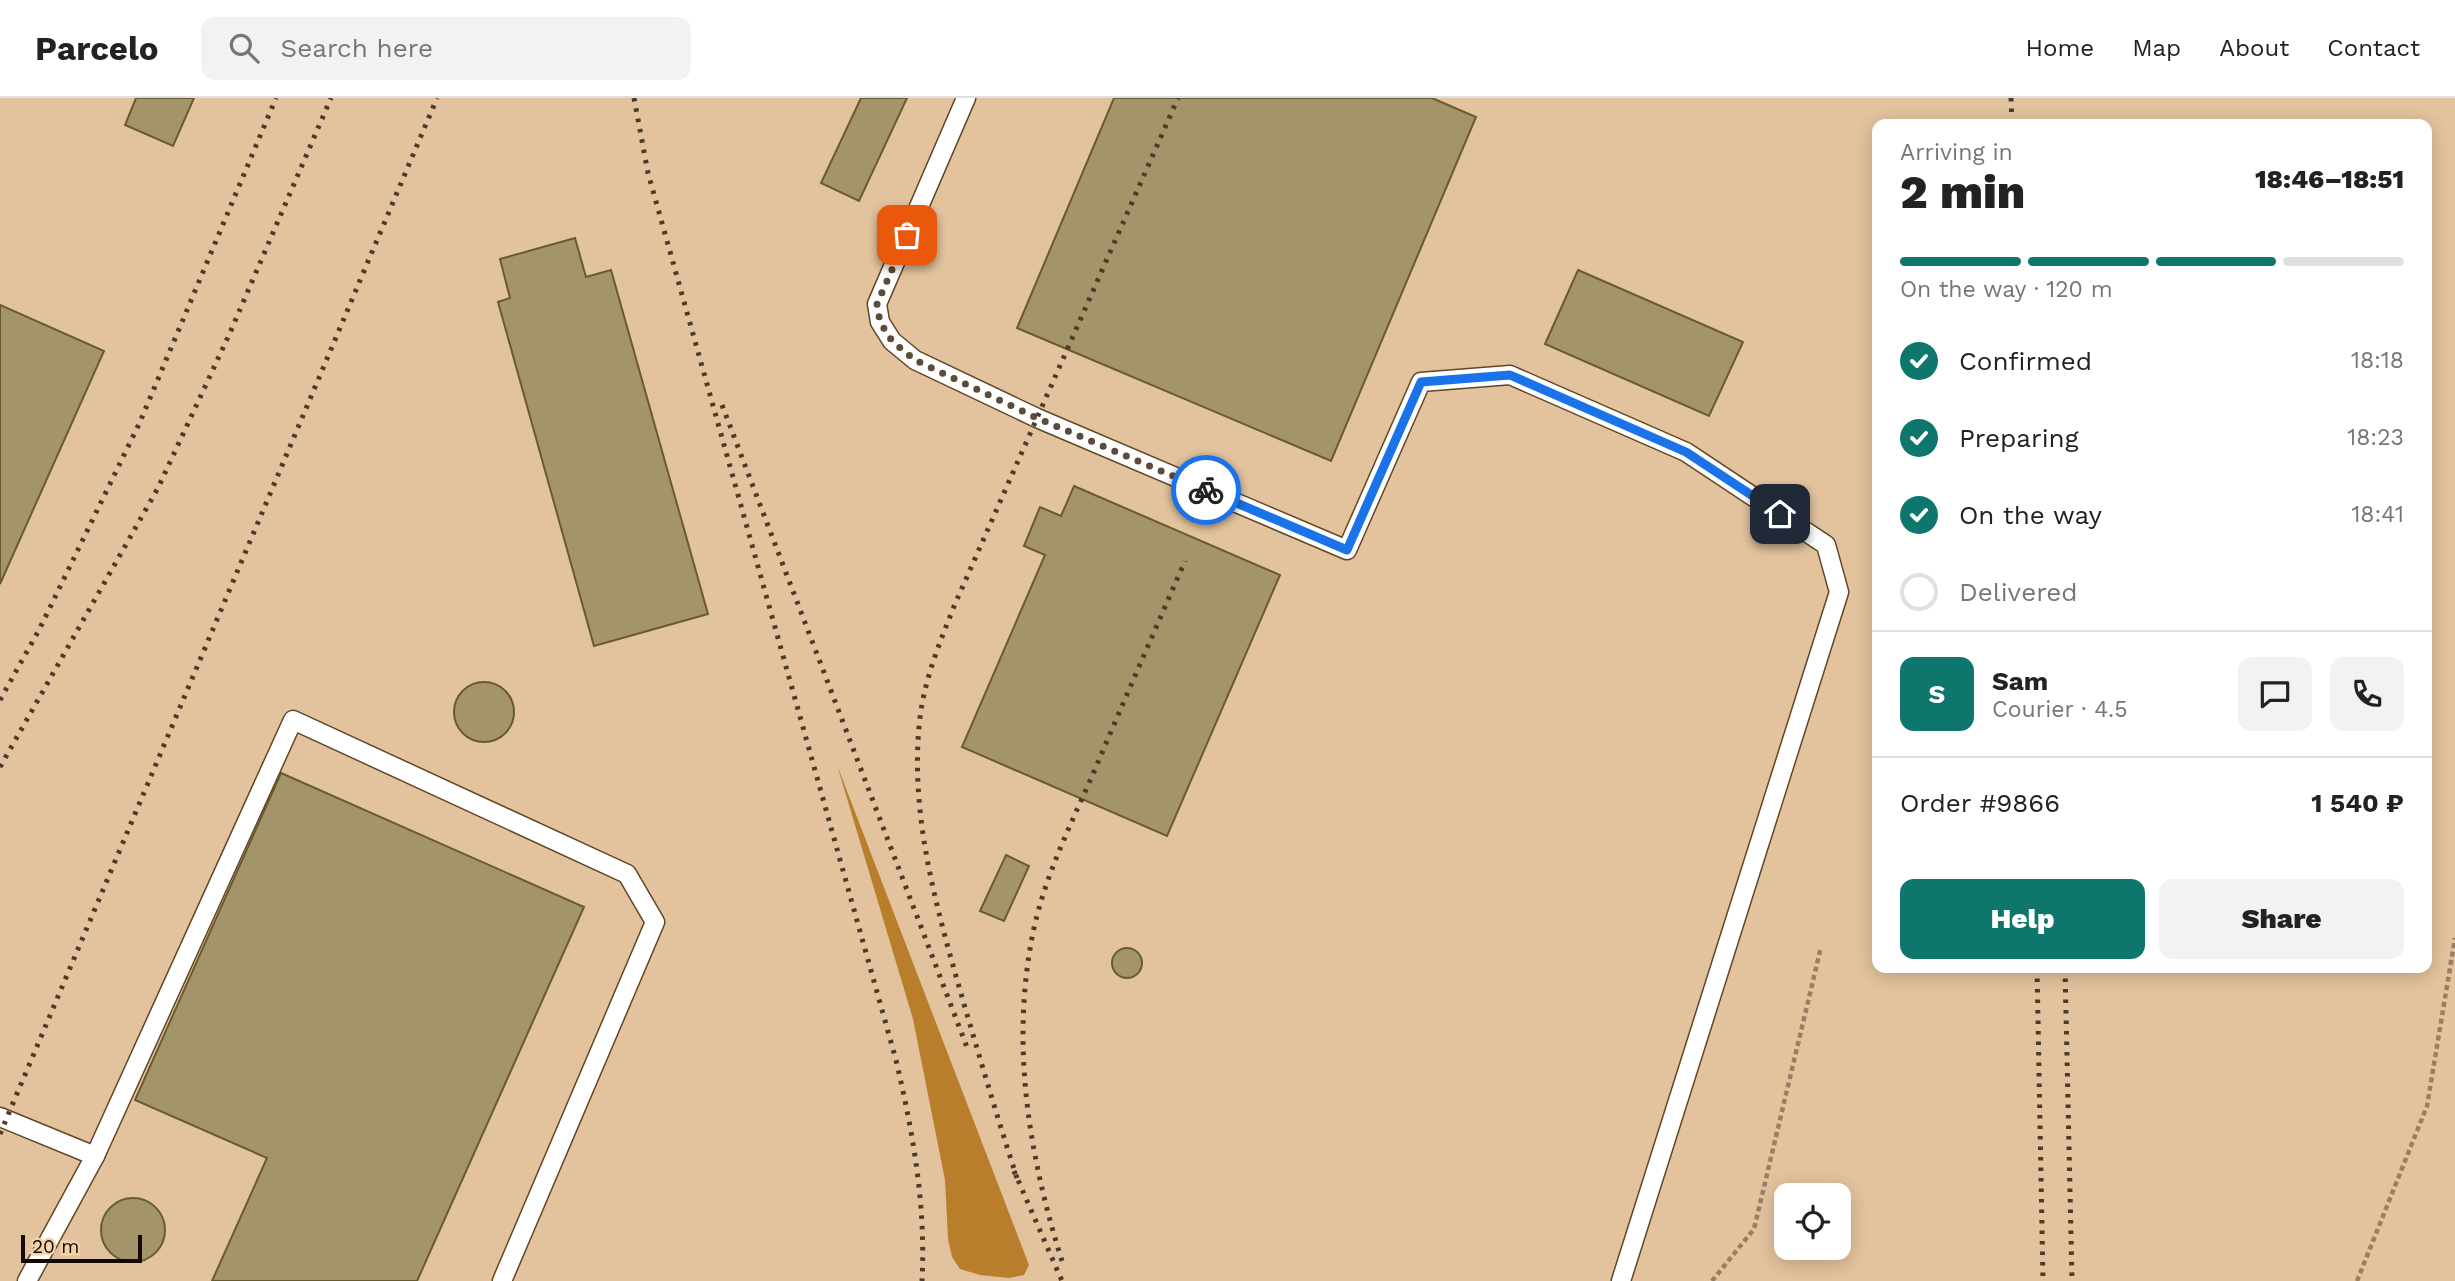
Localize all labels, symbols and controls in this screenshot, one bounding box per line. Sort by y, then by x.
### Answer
search box [201,17,691,80]
text: Parcelo [35,29,159,68]
icon: search [225,29,263,67]
text: Search here [281,33,433,63]
text: Home [2026,34,2094,62]
text: Map [2132,34,2181,62]
text: About [2219,34,2289,62]
text: Contact [2327,34,2420,62]
text: Arriving in [1900,139,2013,166]
text: 18:46–18:51 [2255,164,2404,194]
text: 2 min [1900,165,2025,219]
pin [877,205,937,265]
icon: bag [888,216,926,254]
text: On the way · 120 m [1900,276,2113,303]
icon: check [1900,342,1938,380]
text: Confirmed [1959,346,2092,376]
text: 18:18 [2351,347,2404,374]
icon: check [1900,419,1938,457]
text: Preparing [1959,423,2079,453]
text: 18:23 [2347,424,2404,451]
courier [1171,455,1241,525]
icon: bike [1187,471,1225,509]
pin [1750,484,1810,544]
icon: home [1761,495,1799,533]
icon: check [1900,496,1938,534]
text: On the way [1959,500,2102,530]
text: 18:41 [2351,501,2404,528]
text: Delivered [1959,577,2078,607]
button: chat [2238,657,2312,731]
button: phone [2330,657,2404,731]
text: Sam [1992,666,2048,696]
text: S [1929,679,1945,709]
text: Courier · 4.5 [1992,696,2128,723]
text: Order #9866 [1900,788,2060,818]
text: 1 540 ₽ [2311,788,2404,818]
button: Help [1900,879,2145,959]
button: Share [2159,879,2404,959]
map controls [1774,1183,1851,1260]
button: locate [1774,1183,1851,1260]
scale bar [21,1232,142,1264]
text: 20 m [32,1235,79,1258]

